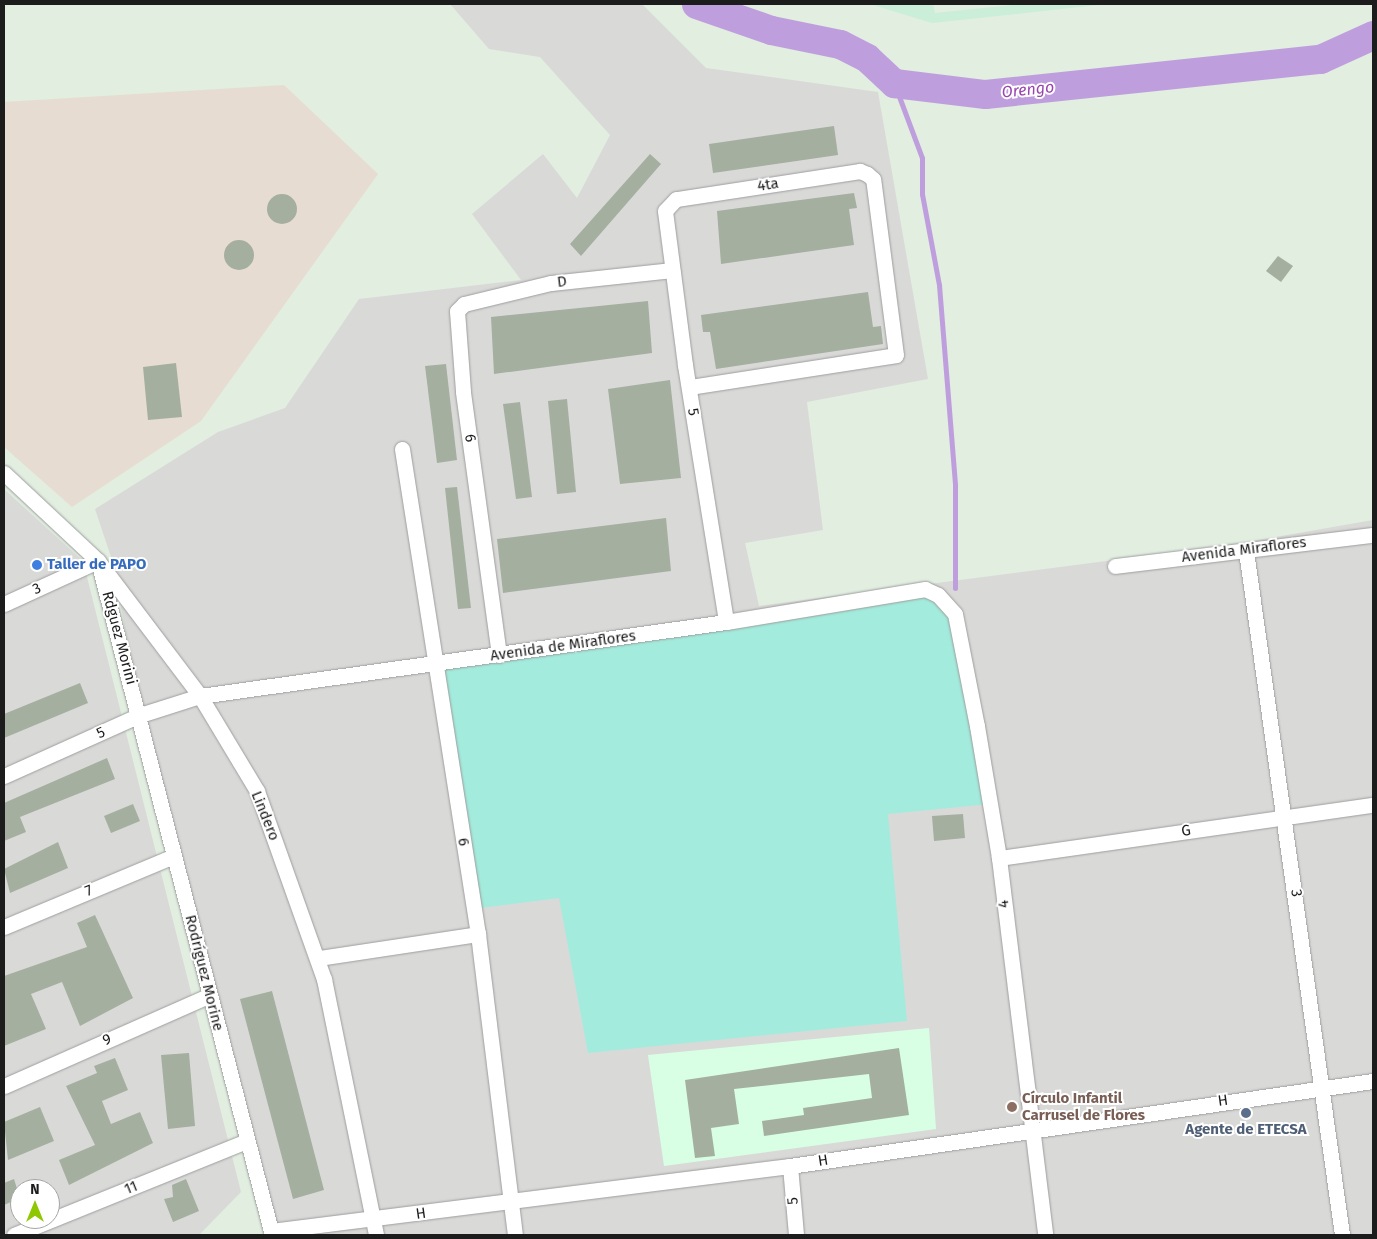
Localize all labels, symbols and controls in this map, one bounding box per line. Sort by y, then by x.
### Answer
water label: Orengo [1001,78,1055,102]
street label: 4ta [756,174,780,196]
street label: D [556,272,568,292]
street label: 5 [684,407,702,417]
street label: 6 [461,433,479,443]
street label: Avenida Miraflores [1181,533,1307,567]
place label: Taller de PAPO [47,556,146,574]
marker: Taller de PAPO [31,559,43,571]
street label: 3 [30,579,44,599]
street label: Rdguez Morini [98,589,140,687]
street label: Avenida de Miraflores [489,627,637,665]
street label: 5 [94,723,108,743]
street label: Lindero [247,789,283,843]
street label: G [1180,821,1192,841]
street label: 6 [453,837,473,847]
street label: 7 [83,881,95,901]
street label: 3 [1287,888,1305,898]
street label: 4 [995,899,1013,909]
street label: Rodríguez Morine [181,913,227,1033]
street label: 9 [100,1030,114,1050]
place label: Círculo Infantil Carrusel de Flores [1022,1089,1145,1124]
street label: H [1217,1091,1229,1111]
marker: Círculo Infantil Carrusel de Flores [1006,1101,1018,1113]
marker: Agente de ETECSA [1240,1107,1252,1119]
place label: Agente de ETECSA [1185,1121,1307,1139]
street label: H [817,1151,829,1171]
street label: 11 [122,1177,140,1199]
north arrow [10,1179,60,1229]
text: N [30,1181,40,1198]
street label: 5 [784,1196,802,1206]
street label: H [415,1204,427,1224]

